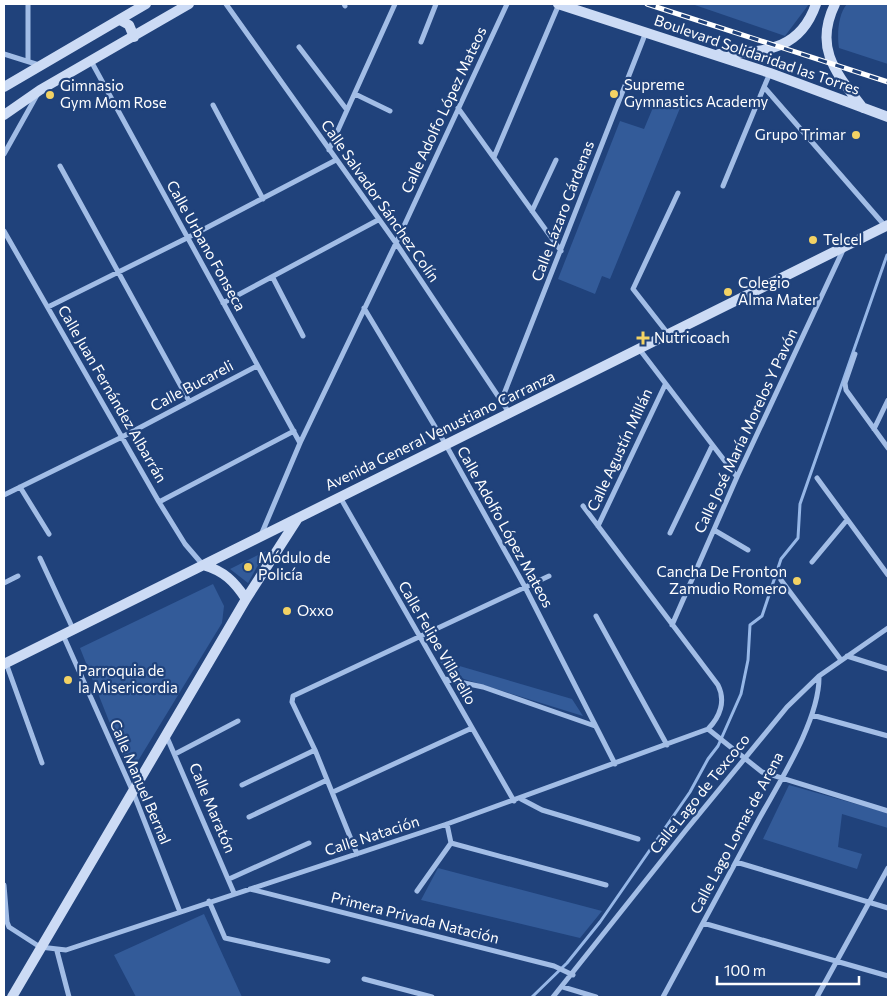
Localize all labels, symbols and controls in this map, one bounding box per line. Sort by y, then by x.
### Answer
street label: Boulevard Solidaridad las Torres [652,10,863,98]
street label: Calle Adolfo López Mateos [397,23,490,196]
place label: Supreme Gymnastics Academy [624,75,769,110]
place label: Gimnasio Gym Mom Rose [60,76,167,111]
marker: Supreme Gymnastics Academy [608,88,620,100]
marker: Gimnasio Gym Mom Rose [44,89,56,101]
street label: Calle Salvador Sánchez Colín [318,116,444,285]
place label: Grupo Trimar [755,125,846,143]
marker: Grupo Trimar [850,129,862,141]
street label: Calle Lázaro Cárdenas [527,138,597,284]
street label: Calle Urbano Fonseca [163,177,250,314]
place label: Telcel [823,230,862,248]
marker: Telcel [807,234,819,246]
place label: Colegio Alma Mater [738,273,818,308]
marker: Colegio Alma Mater [722,286,734,298]
street label: Calle Juan Fernández Albarrán [55,302,171,485]
street label: Calle José María Morelos Y Pavón [690,325,801,536]
place label: Nutricoach [654,328,730,346]
marker: Nutricoach [636,331,650,345]
street label: Calle Bucareli [147,356,236,414]
street label: Avenida General Venustiano Carranza [322,366,557,494]
street label: Calle Agustín Millán [583,385,655,514]
street label: Calle Adolfo López Mateos [454,443,558,610]
place label: Módulo de Policía [258,548,331,583]
marker: Módulo de Policía [242,561,254,573]
place label: Cancha De Fronton Zamudio Romero [656,562,787,597]
marker: Cancha De Fronton Zamudio Romero [791,575,803,587]
street label: Calle Felipe Villarello [395,577,481,708]
place label: Oxxo [297,601,334,619]
marker: Oxxo [281,605,293,617]
place label: Parroquia de la Misericordia [78,661,178,696]
marker: Parroquia de la Misericordia [62,674,74,686]
street label: Calle Manuel Bernal [106,716,175,847]
street label: Calle Lago de Texcoco [645,730,753,857]
street label: Calle Lago Lomas de Arena [686,748,787,917]
street label: Calle Maratón [186,760,240,855]
street label: Calle Natación [322,811,421,859]
street label: Primera Privada Natación [329,887,501,947]
scale bar [717,954,860,986]
text: 100 m [724,961,766,979]

